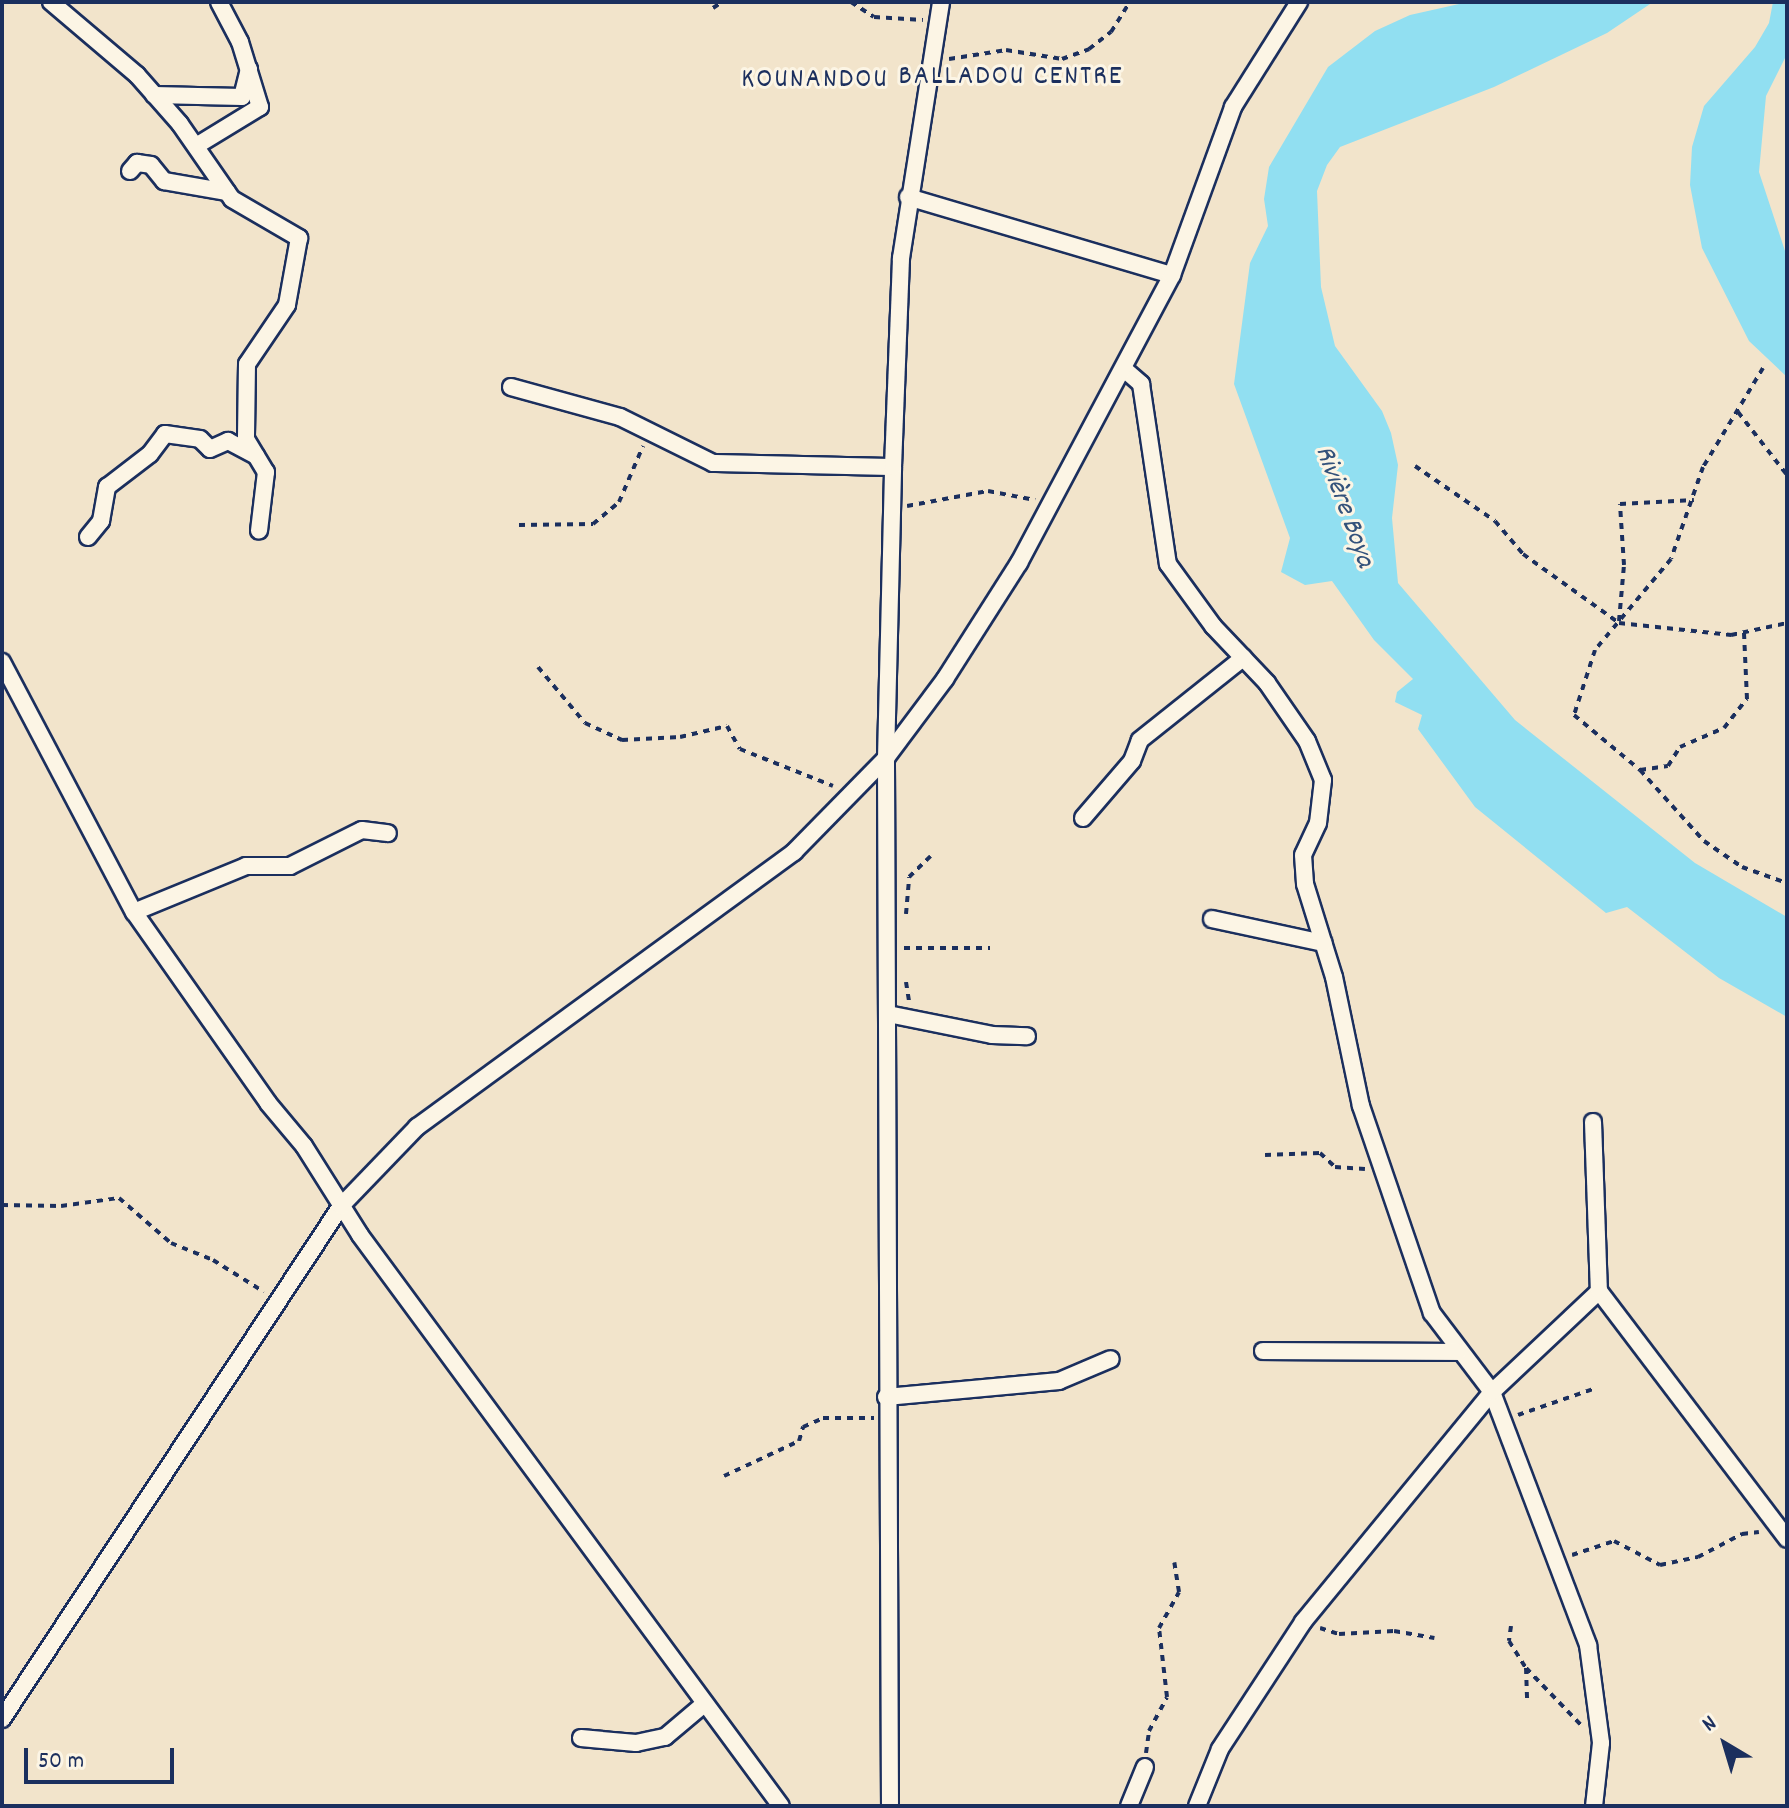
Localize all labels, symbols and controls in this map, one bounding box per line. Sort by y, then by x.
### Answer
district label: BALLADOU CENTRE [898,61,1124,95]
district label: KOUNANDOU [741,64,889,98]
water label: Rivière Boya [1306,442,1380,572]
north arrow [1685,1704,1765,1784]
text: N [1696,1709,1724,1740]
scale bar [28,1732,178,1782]
text: 50 m [38,1745,84,1779]

